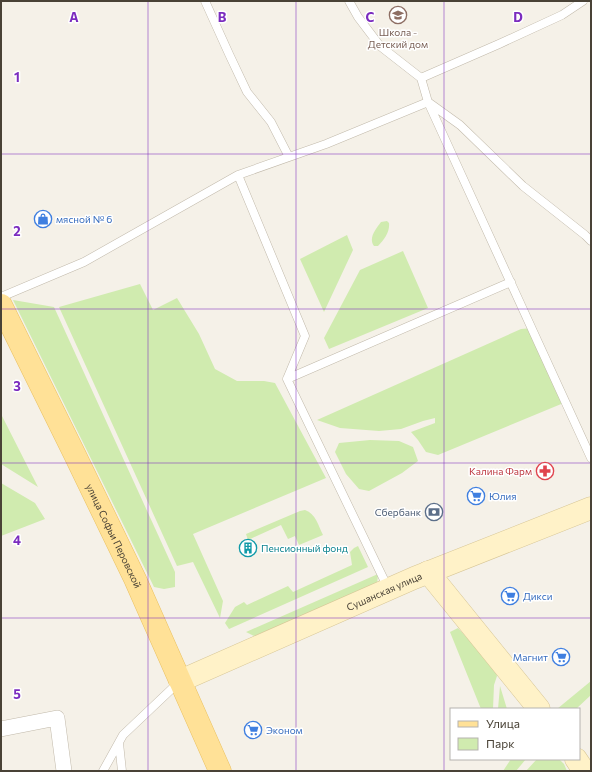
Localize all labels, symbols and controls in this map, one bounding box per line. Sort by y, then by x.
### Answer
school or university icon: Школа - Детский дом [388,5,408,25]
text: A [69,9,79,25]
text: B [218,9,227,25]
text: C [366,9,375,25]
text: D [513,9,523,25]
place label: Школа - Детский дом [368,26,428,50]
text: 1 [14,69,20,85]
shop icon: мясной № 6 [33,209,53,229]
place label: мясной № 6 [56,213,112,225]
text: 2 [13,223,21,239]
text: 3 [13,378,21,394]
pharmacy icon: Калина Фарм [535,461,555,481]
place label: Калина Фарм [469,465,532,477]
street label: улица Софьи Перовской [84,482,144,590]
supermarket icon: Юлия [466,486,486,506]
place label: Юлия [489,490,516,502]
bank icon: Сбербанк [424,502,444,522]
place label: Сбербанк [375,506,422,518]
text: 4 [13,532,21,548]
building icon: Пенсионный фонд [238,538,258,558]
place label: Пенсионный фонд [261,542,348,554]
street label: Сушанская улица [345,570,424,613]
supermarket icon: Дикси [500,586,520,606]
place label: Дикси [523,590,552,602]
supermarket icon: Магнит [551,647,571,667]
place label: Магнит [513,651,548,663]
text: 5 [13,686,21,702]
legend [450,708,580,760]
text: Улица [486,716,520,730]
supermarket icon: Эконом [243,720,263,740]
place label: Эконом [266,724,303,736]
text: Парк [486,736,515,750]

